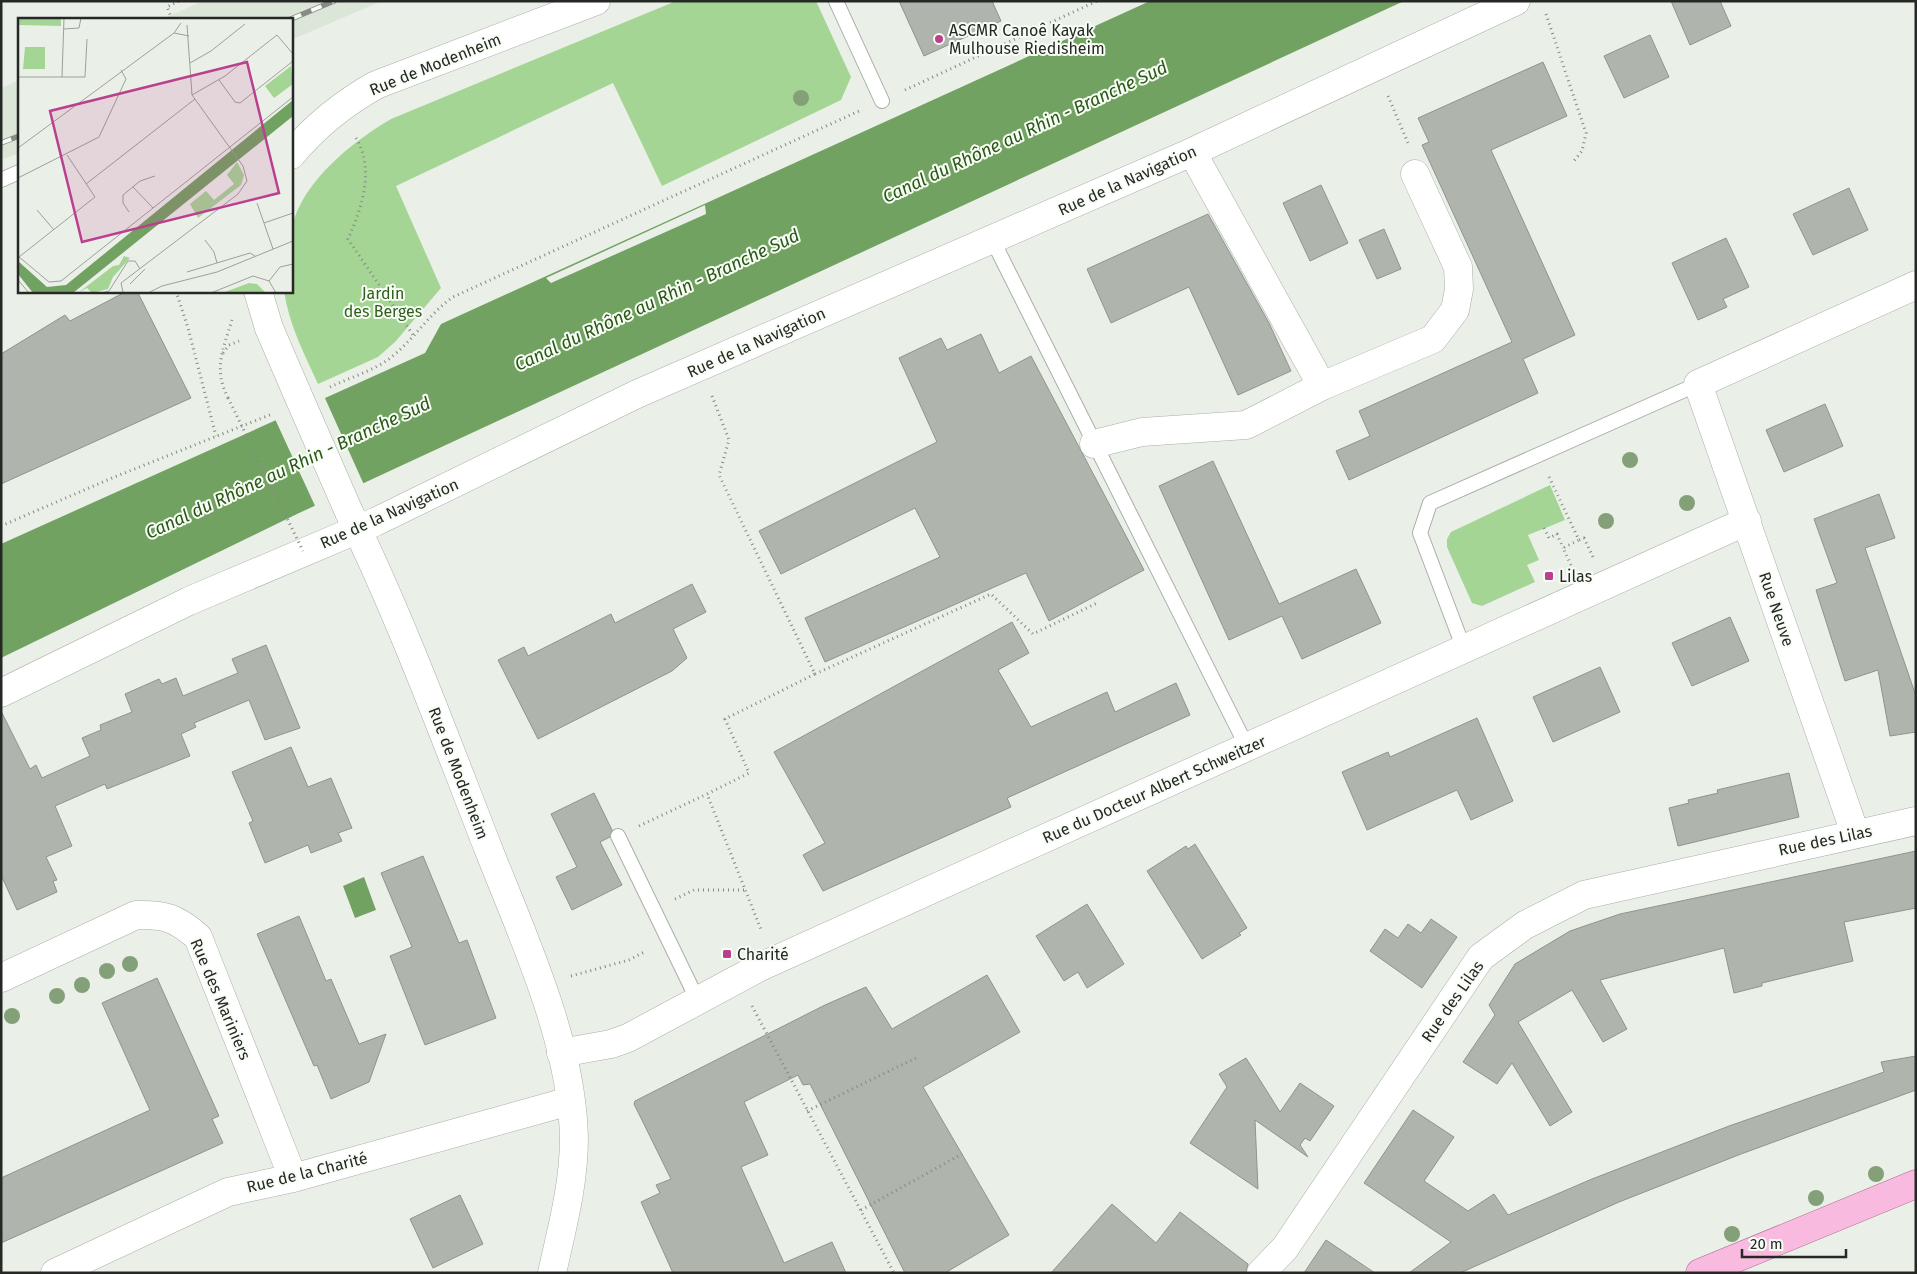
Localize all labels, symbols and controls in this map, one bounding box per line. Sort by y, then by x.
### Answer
inset map [18,18,292,292]
place label: ASCMR Canoê Kayak Mulhouse Riedisheim [949,21,1105,58]
street label: Rue de Modenheim [367,29,504,100]
marker: ASCMR Canoê Kayak Mulhouse Riedisheim [933,33,945,45]
water label: Canal du Rhône au Rhin - Branche Sud [879,56,1171,208]
street label: Rue de la Navigation [1055,141,1199,220]
water label: Canal du Rhône au Rhin - Branche Sud [511,224,803,376]
park label: Jardin des Berges [344,284,422,321]
street label: Rue de la Navigation [684,303,828,382]
water label: Canal du Rhône au Rhin - Branche Sud [142,392,434,544]
street label: Rue de la Navigation [317,474,461,553]
place label: Lilas [1559,567,1592,586]
street label: Rue Neuve [1755,569,1798,649]
marker: Lilas [1543,570,1555,582]
street label: Rue de Modenheim [425,704,493,842]
street label: Rue du Docteur Albert Schweitzer [1040,731,1270,847]
street label: Rue des Lilas [1777,821,1874,860]
street label: Rue des Mariniers [186,936,255,1063]
place label: Charité [737,945,789,964]
marker: Charité [721,948,733,960]
street label: Rue des Lilas [1417,957,1487,1046]
street label: Rue de la Charité [245,1148,370,1197]
scale bar [1742,1226,1846,1258]
text: 20 m [1750,1235,1783,1253]

